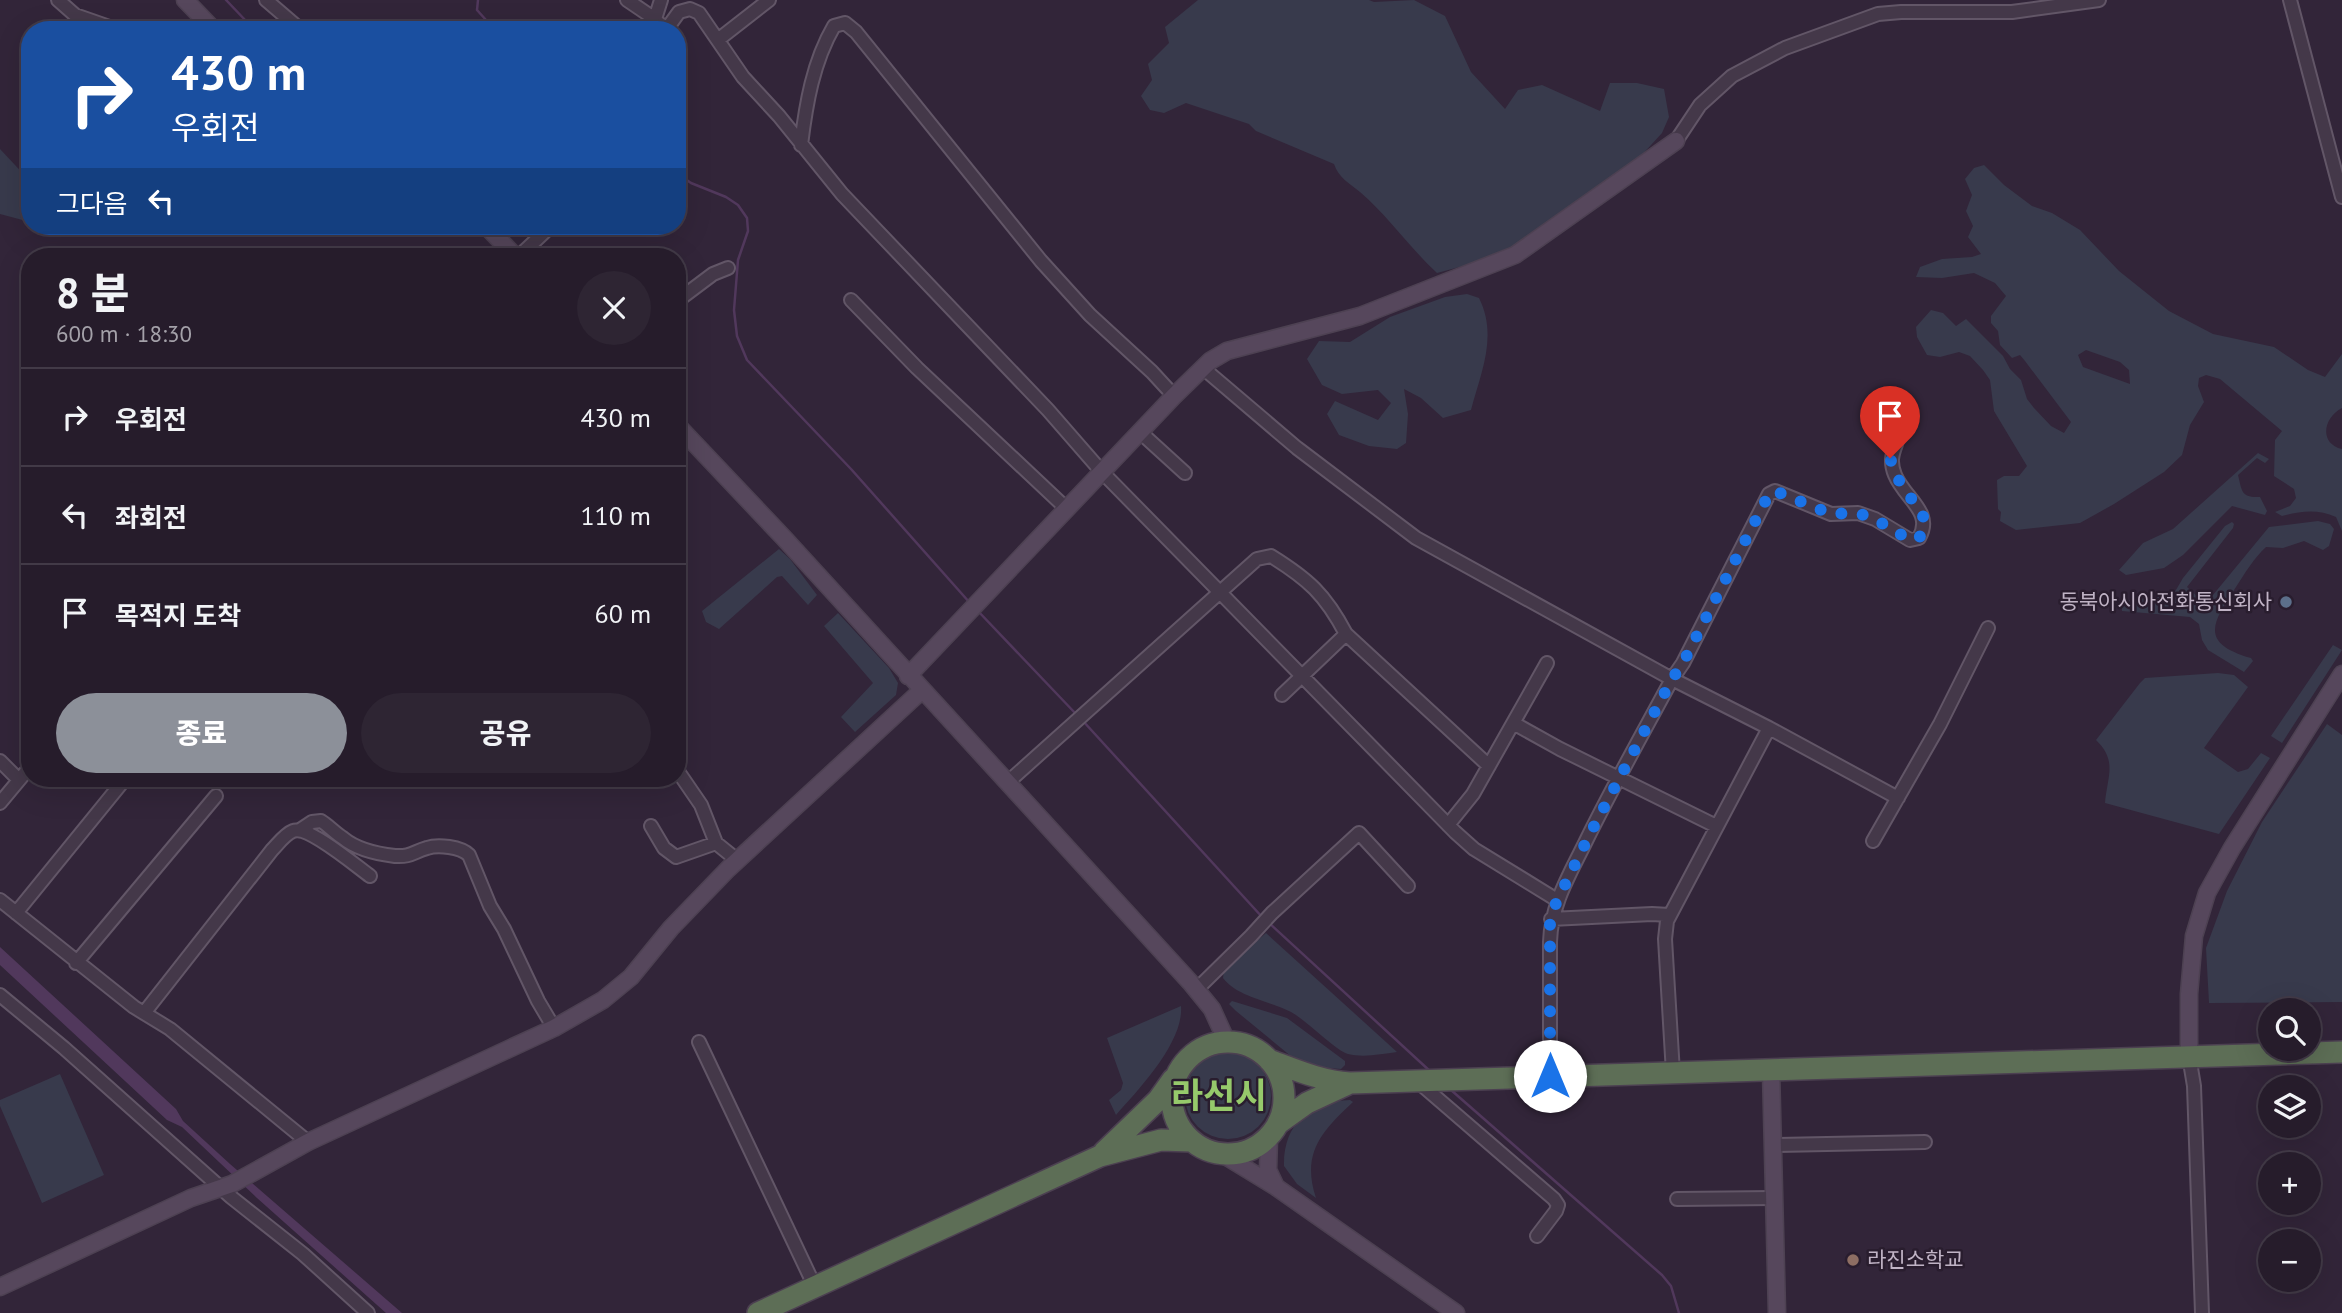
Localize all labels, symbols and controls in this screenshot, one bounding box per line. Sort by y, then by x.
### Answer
text: 430 m [171,40,306,104]
icon: right [56,49,147,140]
text: 우회전 [171,106,259,148]
icon: left [142,182,180,220]
text: 그다음 [56,187,128,220]
text: 8 분 [56,265,129,320]
button: close [577,271,651,345]
text: 600 m · 18:30 [56,319,192,348]
pin [1860,386,1920,458]
icon: arrive [1871,397,1909,435]
icon: right [56,398,94,436]
text: 430 m [580,401,651,434]
text: 우회전 [115,403,187,436]
icon: left [56,496,94,534]
text: 110 m [580,499,651,532]
text: 좌회전 [115,501,187,534]
place label: 동북아시아전화통신회사 [2059,588,2272,615]
icon: arrive [56,594,94,632]
marker: 동북아시아전화통신회사 [2278,594,2294,610]
text: 60 m [595,597,651,630]
text: 목적지 도착 [115,599,241,632]
button: 종료 [56,693,347,773]
button: 공유 [361,693,651,773]
map controls [2258,998,2321,1292]
button: search [2258,998,2321,1061]
position arrow [1513,1039,1587,1113]
district label: 라선시 [1171,1072,1267,1118]
button: layers [2258,1075,2321,1138]
button: + [2258,1152,2321,1215]
button: − [2258,1229,2321,1292]
place label: 라진소학교 [1867,1246,1964,1273]
marker: 라진소학교 [1845,1252,1861,1268]

